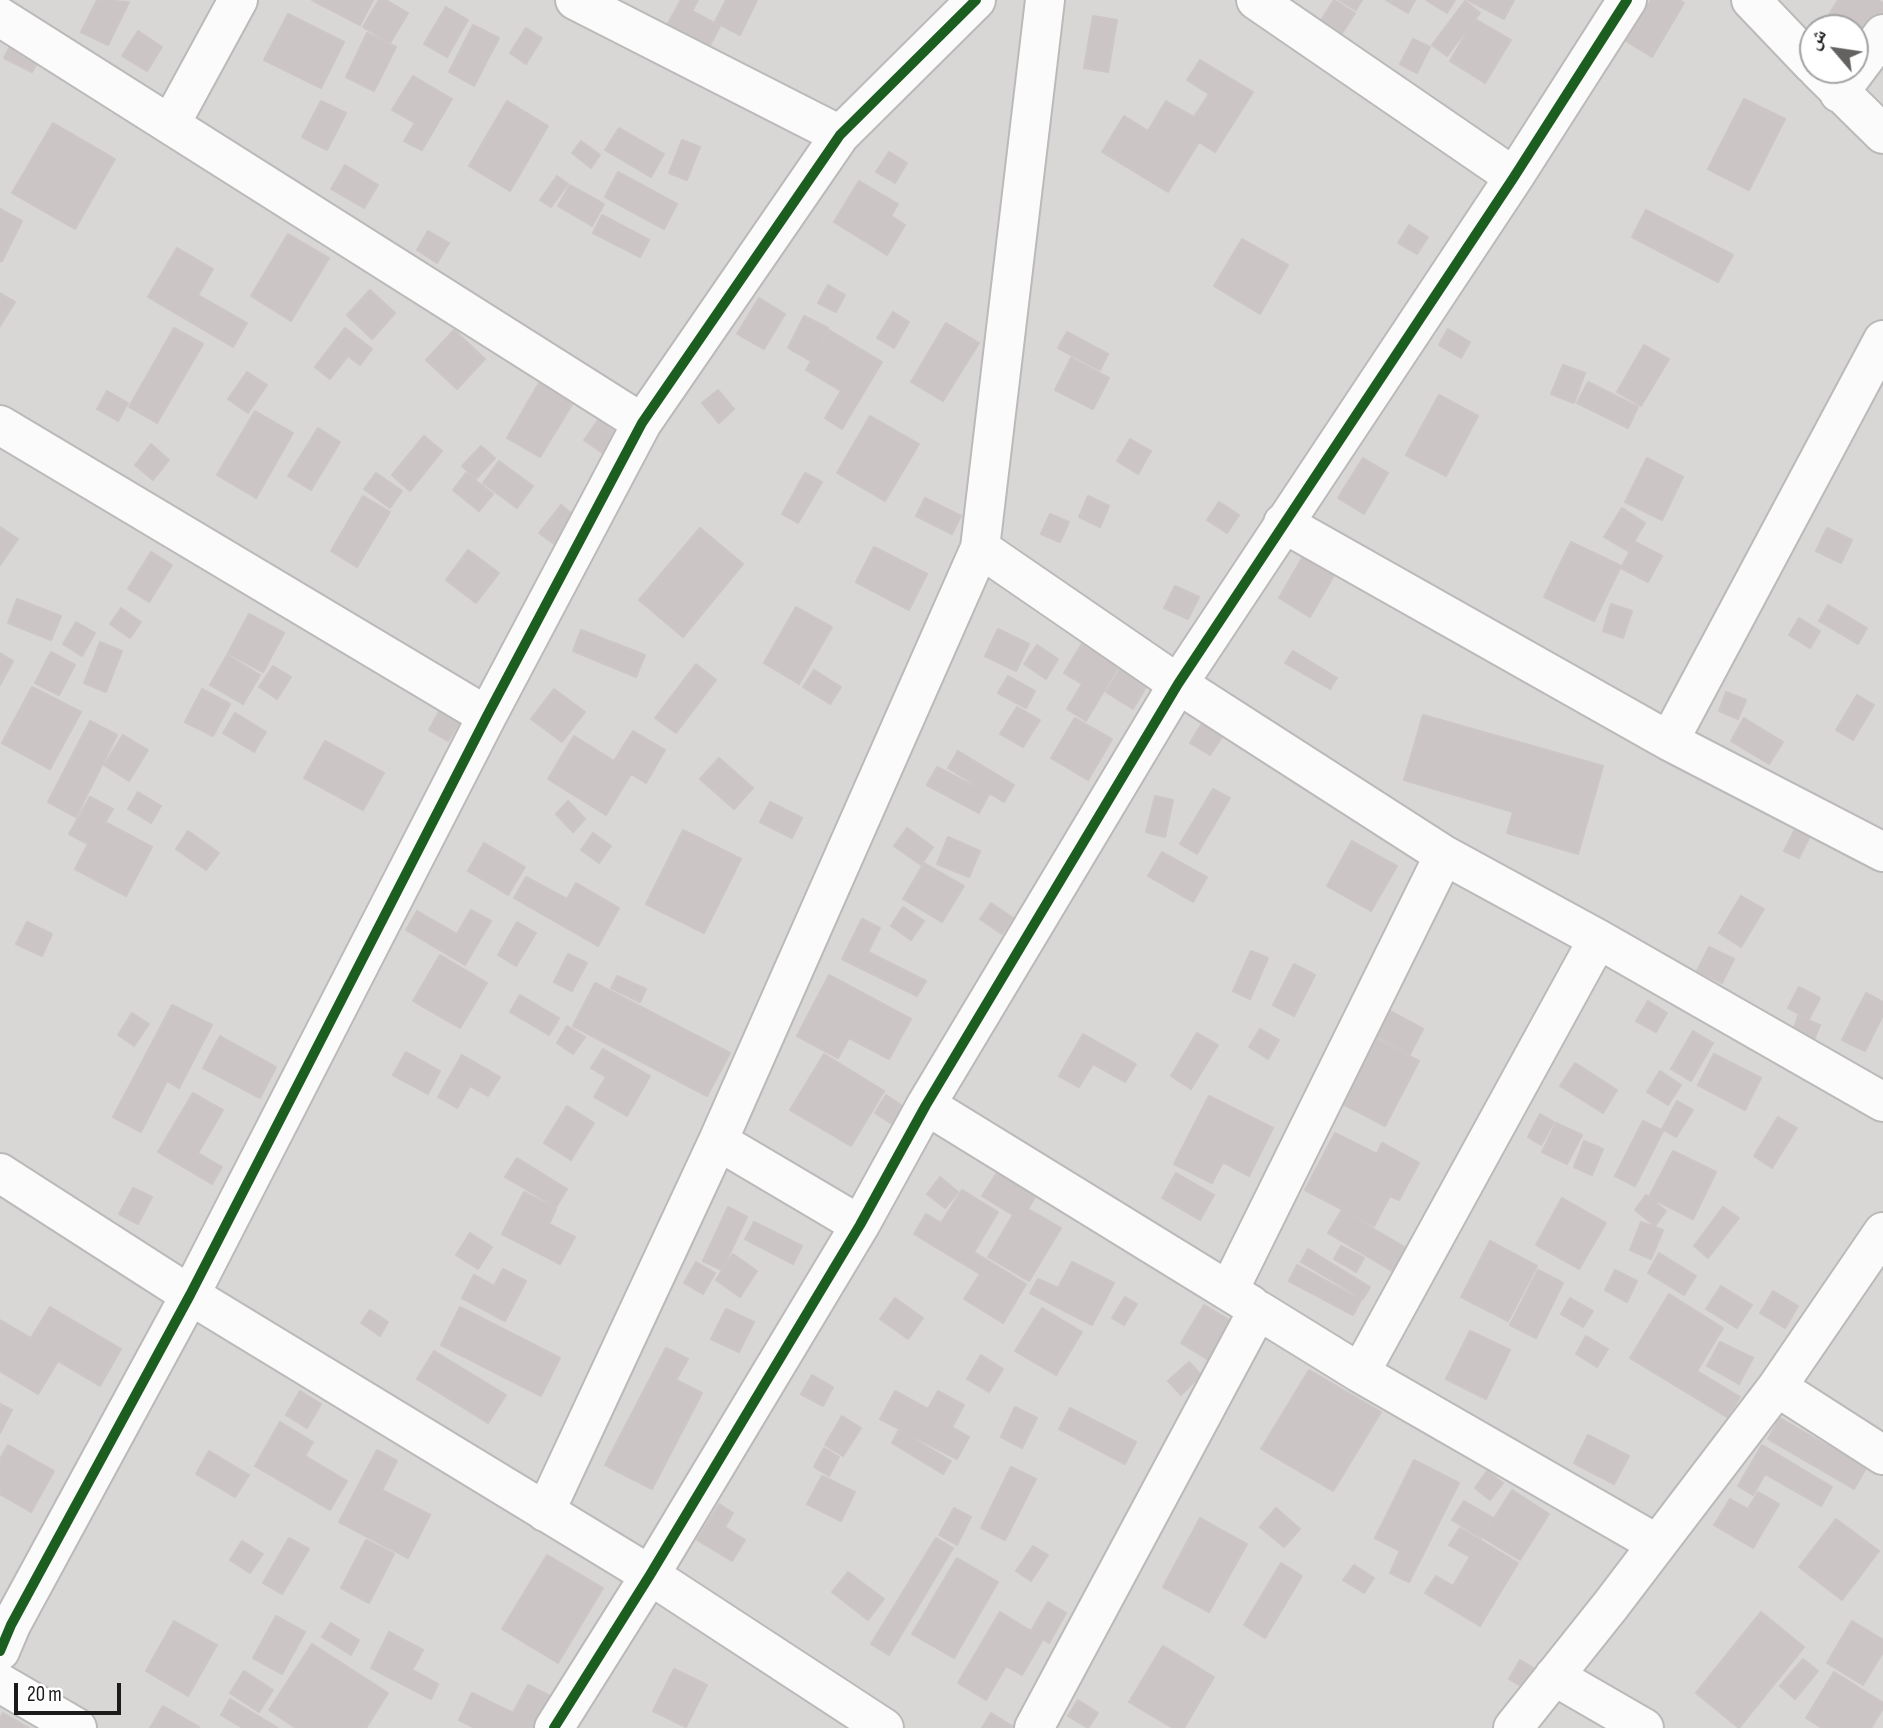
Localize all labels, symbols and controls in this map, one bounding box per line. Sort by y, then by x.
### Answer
north arrow [1799,14,1869,84]
text: ش [1802,25,1832,54]
scale bar [18,1668,124,1712]
text: 20 m [27,1682,62,1707]

